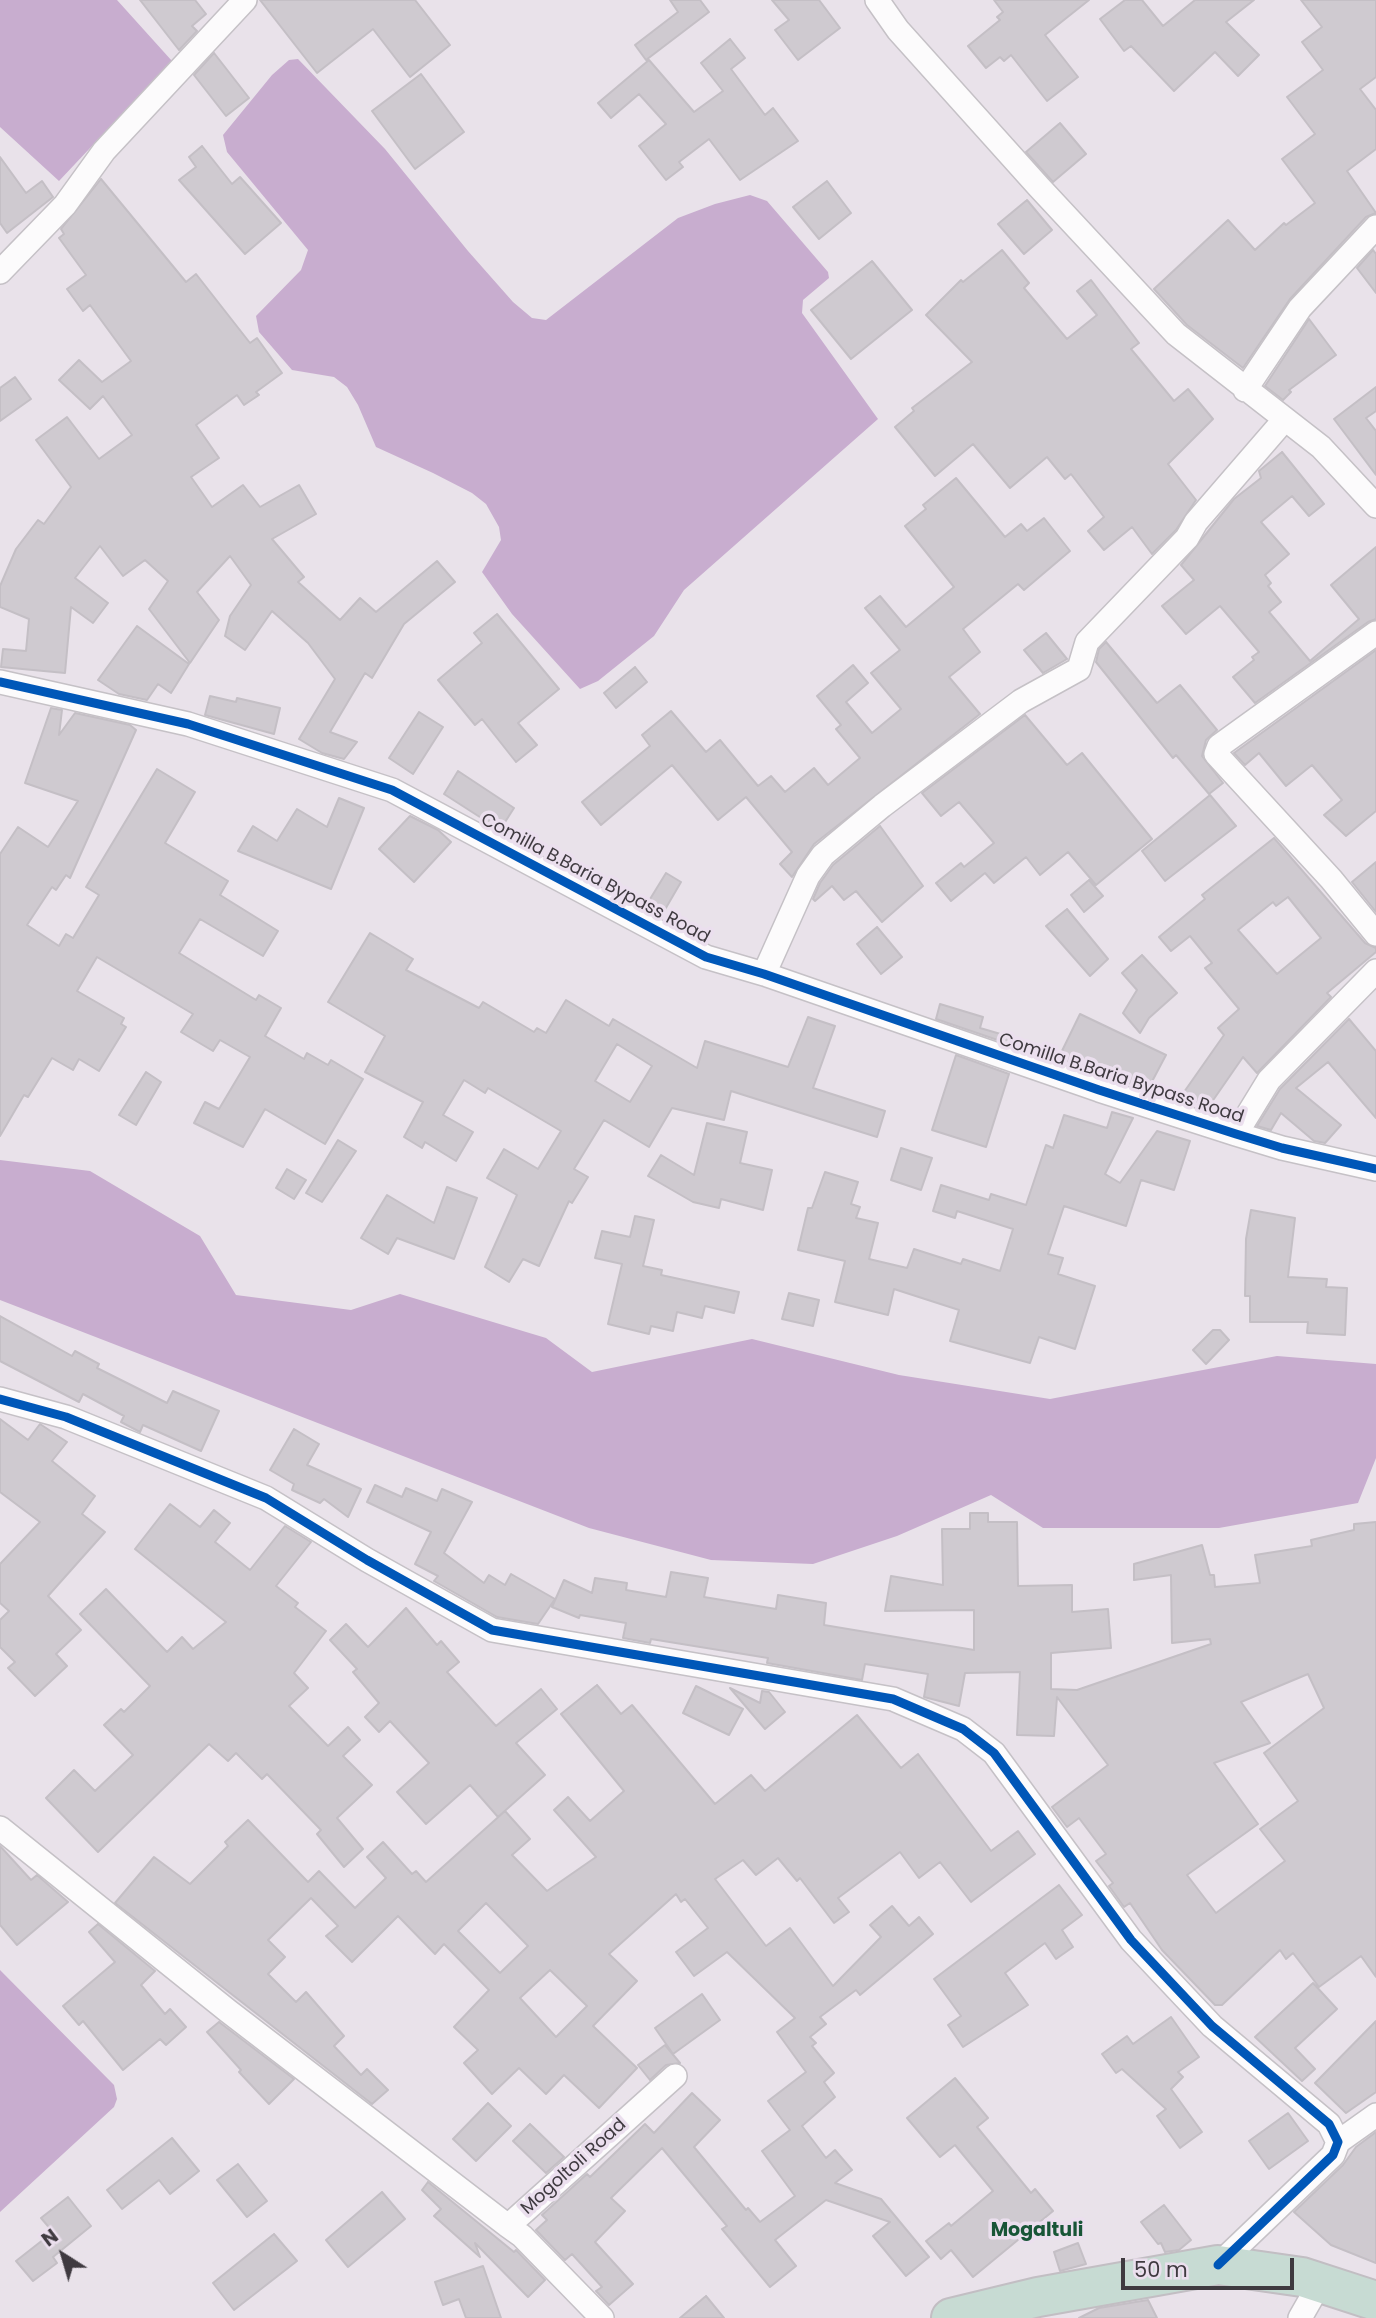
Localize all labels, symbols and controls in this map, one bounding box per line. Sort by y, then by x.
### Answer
street label: Comilla B.Baria Bypass Road [477,809,713,949]
street label: Comilla B.Baria Bypass Road [996,1029,1246,1129]
street label: Mogoltoli Road [517,2114,631,2220]
north arrow [28,2220,98,2290]
district label: Mogaltuli [991,2220,1083,2242]
text: N [36,2223,64,2253]
scale bar [1124,2244,1297,2288]
text: 50 m [1134,2255,1188,2284]

